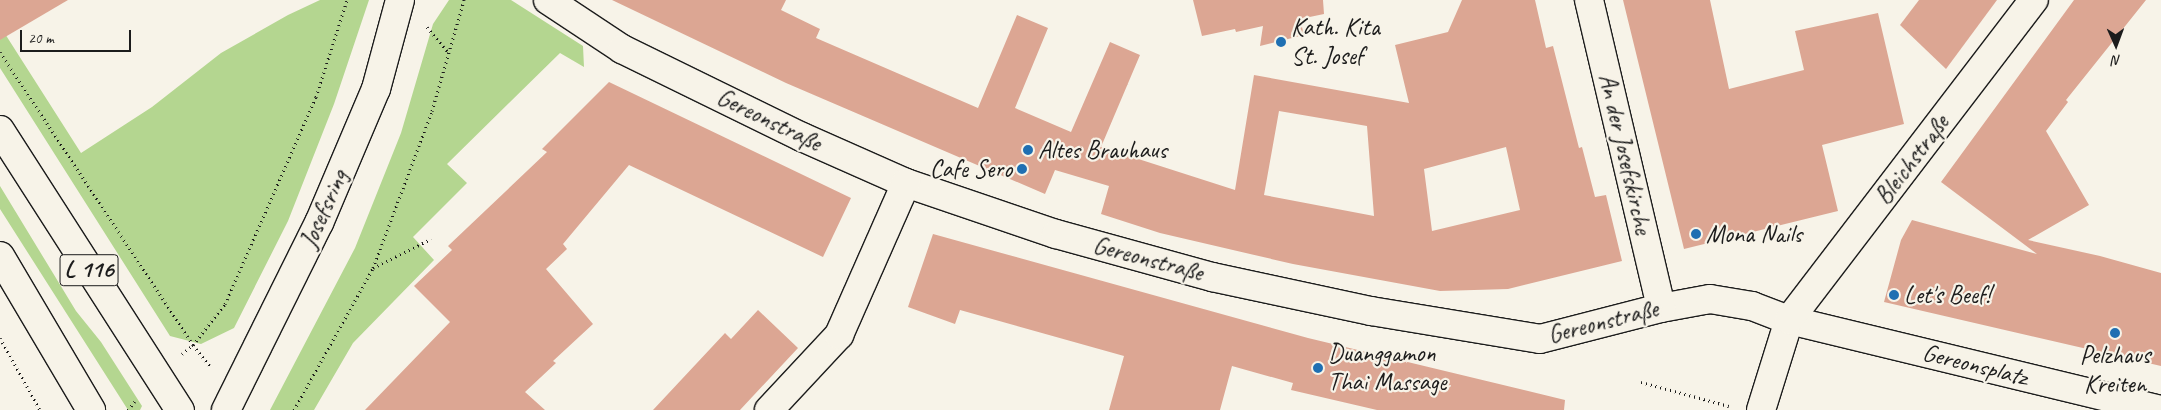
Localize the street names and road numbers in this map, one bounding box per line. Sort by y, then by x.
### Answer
street label: An der Josefskirche [1592,71,1658,237]
street label: Gereonstraße [712,82,826,158]
street label: Bleichstraße [1869,109,1955,211]
street label: Josefsring [294,165,354,253]
street label: Gereonstraße [1090,230,1206,288]
road number: L 116 [59,248,119,292]
street label: Gereonstraße [1545,294,1661,350]
street label: Gereonsplatz [1920,338,2030,392]

